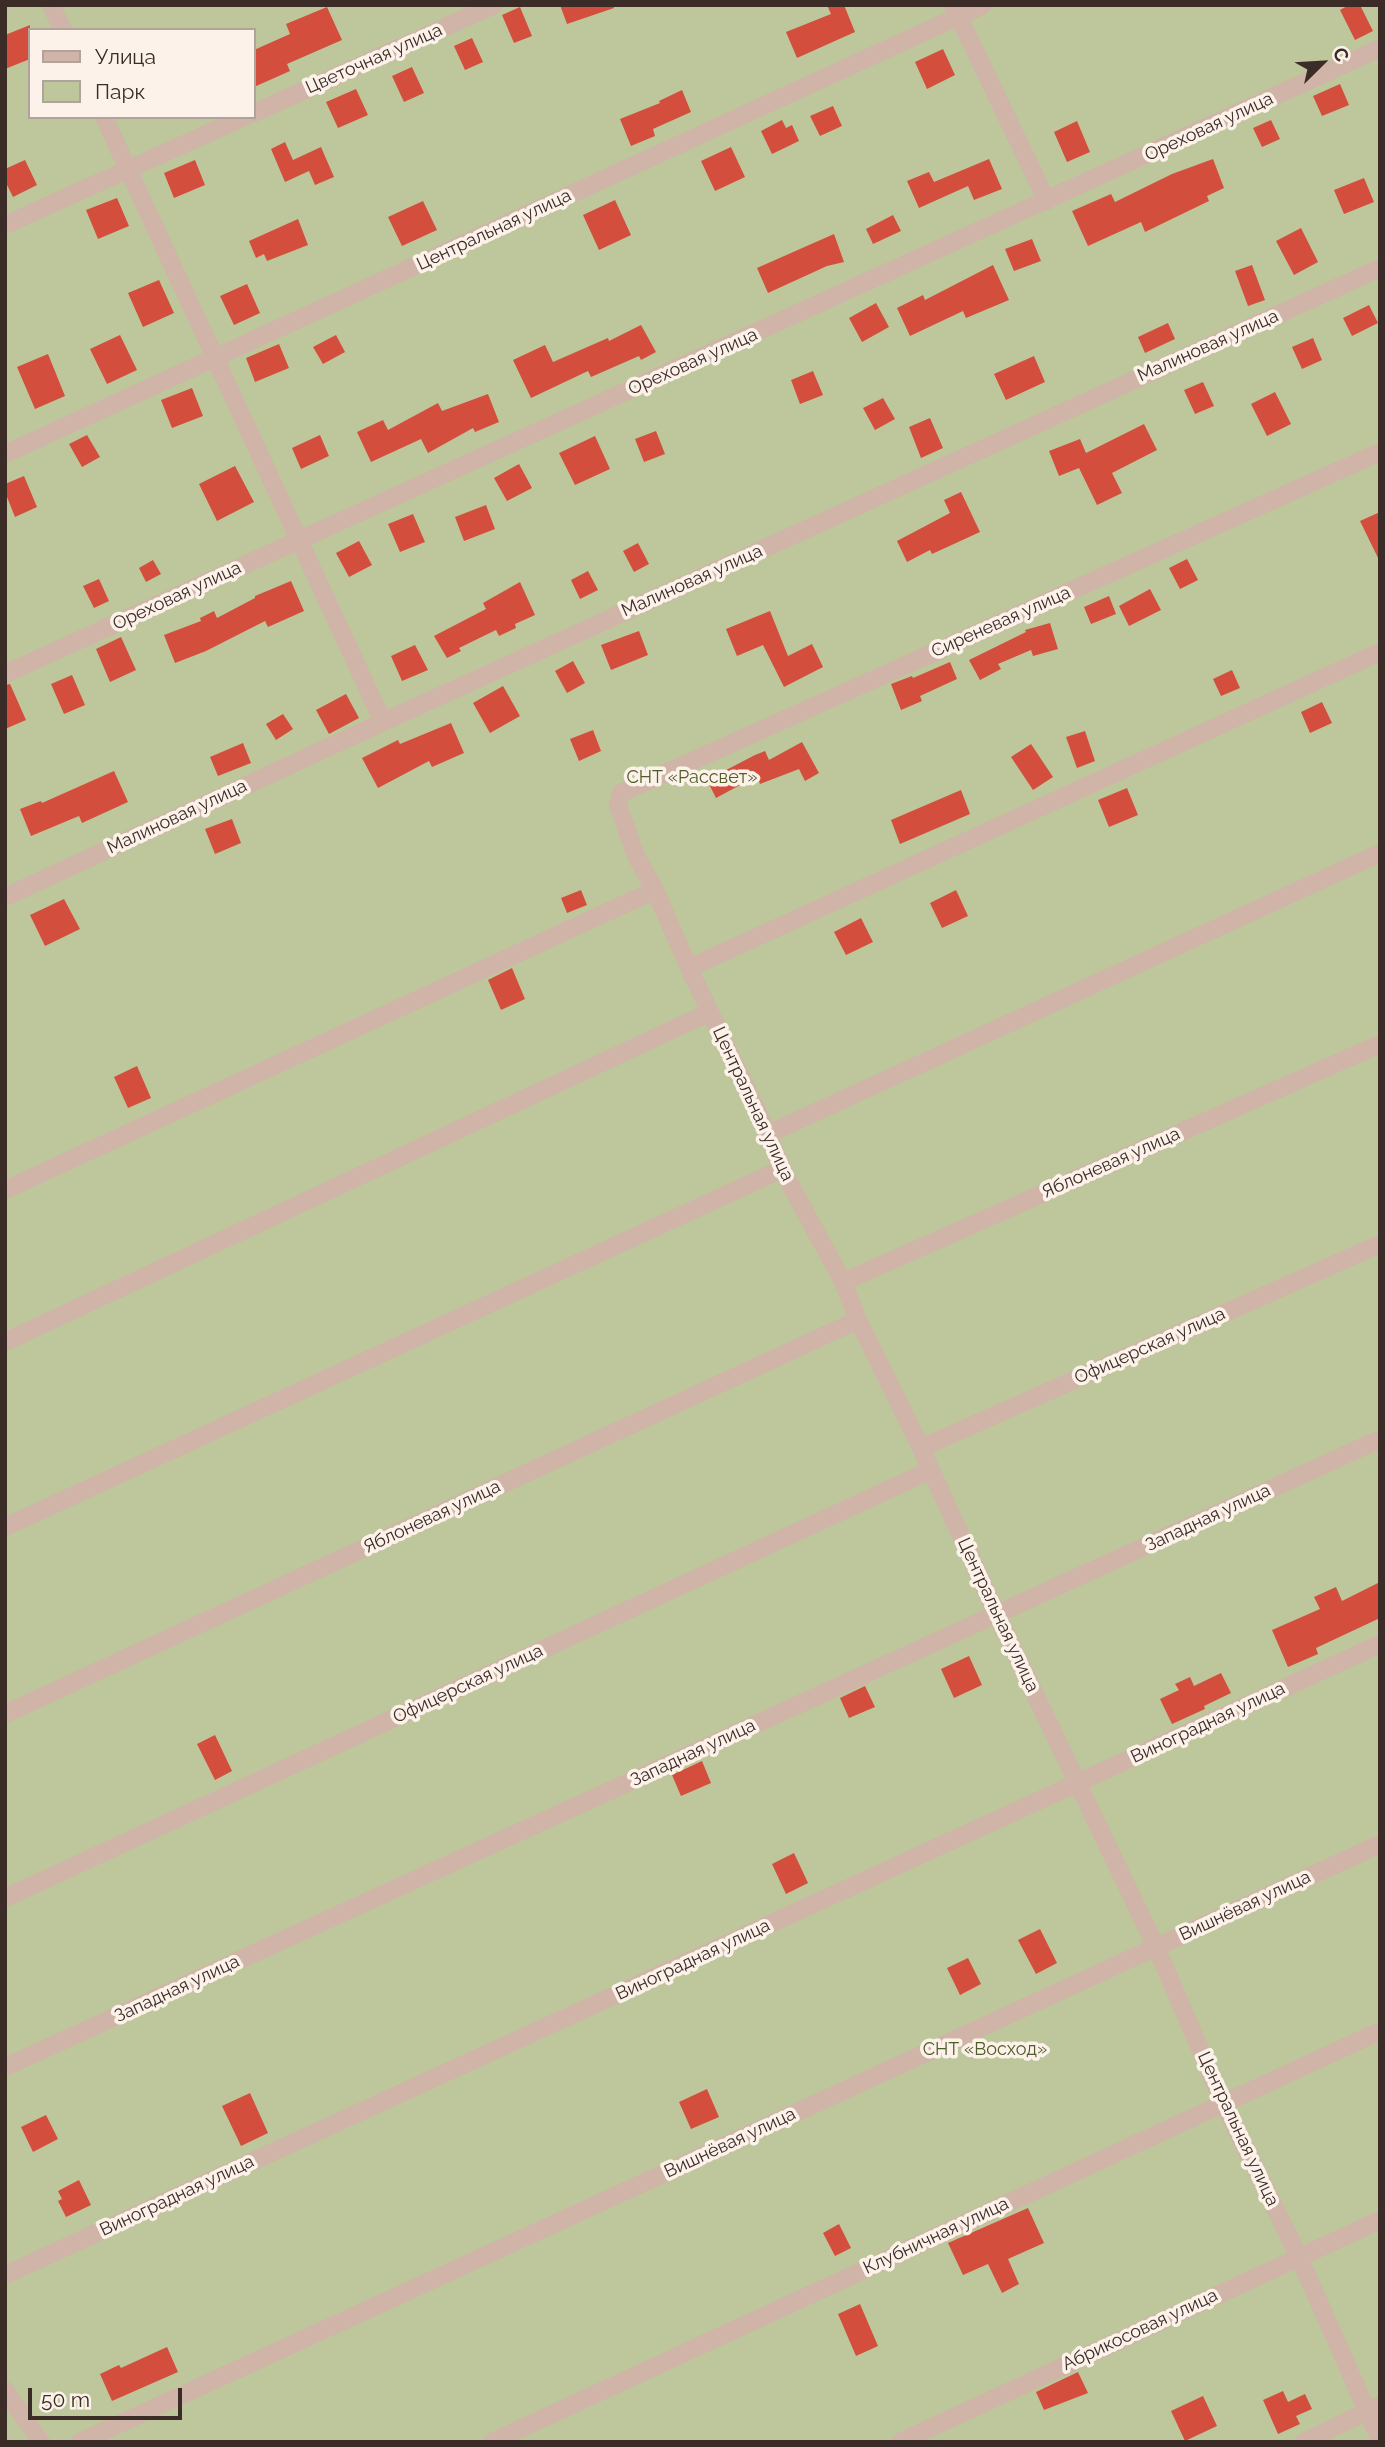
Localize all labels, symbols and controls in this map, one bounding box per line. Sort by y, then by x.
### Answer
street label: Цветочная улица [302,19,446,99]
legend [28,28,256,119]
north arrow [1287,28,1357,98]
text: Улица [95,44,156,69]
text: С [1328,44,1354,65]
text: Парк [95,79,145,104]
street label: Ореховая улица [1141,88,1277,166]
street label: Центральная улица [413,185,575,275]
street label: Малиновая улица [1134,305,1282,387]
street label: Ореховая улица [625,324,761,400]
street label: Малиновая улица [618,540,766,622]
street label: Ореховая улица [109,557,245,635]
street label: Сиреневая улица [928,582,1074,662]
park label: СНТ «Рассвет» [626,767,758,789]
street label: Малиновая улица [104,775,250,859]
street label: Центральная улица [708,1023,798,1185]
street label: Яблоневая улица [1039,1123,1183,1203]
street label: Офицерская улица [1071,1303,1229,1389]
street label: Яблоневая улица [360,1476,504,1558]
street label: Западная улица [1142,1480,1274,1556]
street label: Центральная улица [953,1534,1043,1696]
street label: Офицерская улица [390,1640,546,1728]
street label: Виноградная улица [1127,1678,1289,1768]
street label: Западная улица [627,1715,759,1791]
street label: Вишнёвая улица [1176,1866,1314,1946]
street label: Виноградная улица [612,1915,774,2005]
street label: Западная улица [111,1951,243,2027]
park label: СНТ «Восход» [923,2039,1047,2061]
street label: Центральная улица [1193,2048,1283,2210]
street label: Вишнёвая улица [661,2103,799,2183]
street label: Виноградная улица [96,2151,258,2241]
street label: Клубничная улица [860,2193,1012,2279]
street label: Абрикосовая улица [1059,2285,1221,2375]
scale bar [32,2374,186,2418]
text: 50 m [41,2387,90,2412]

